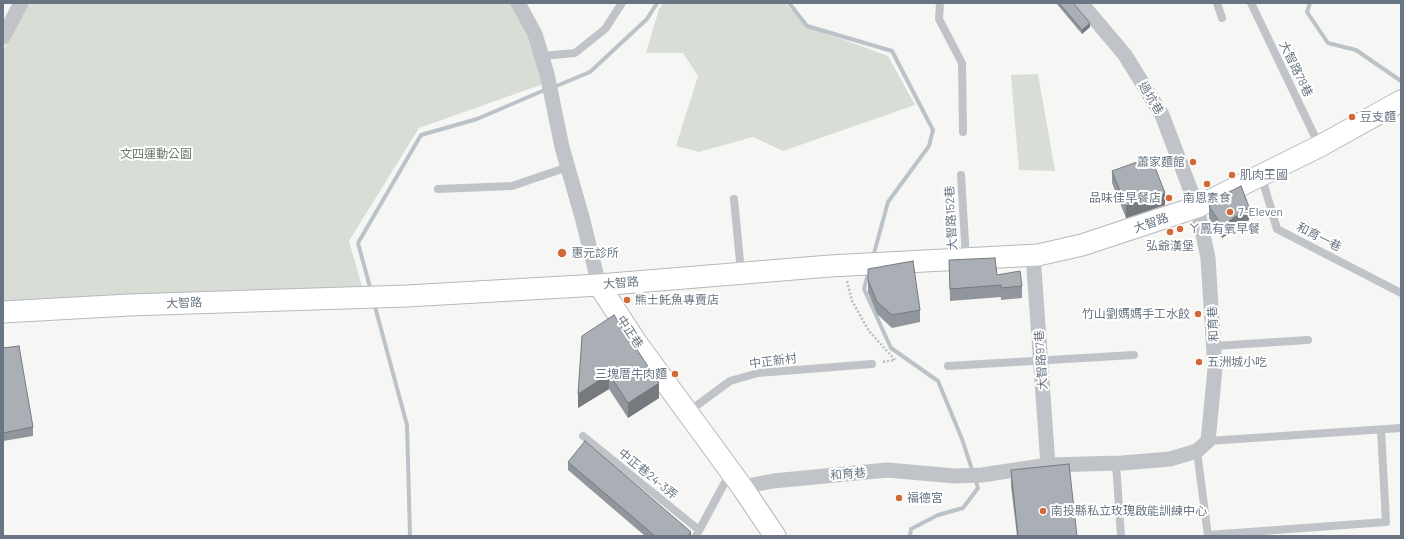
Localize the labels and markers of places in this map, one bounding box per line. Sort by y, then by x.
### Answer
place label: 豆支麵 [1360,110,1396,124]
marker: 豆支麵 [1347,112,1357,122]
place label: 蕭家麵館 [1137,155,1185,169]
marker: 蕭家麵館 [1188,157,1198,167]
place label: 肌肉王國 [1240,168,1288,182]
marker: 肌肉王國 [1227,170,1237,180]
marker: 南恩素食 [1202,179,1212,189]
place label: 品味佳早餐店 [1089,191,1161,205]
place label: 南恩素食 [1183,191,1231,205]
marker: 品味佳早餐店 [1164,193,1174,203]
place label: 7-Eleven [1238,205,1283,219]
marker: 7-Eleven [1225,207,1235,217]
place label: ㄚ鳳有氧早餐 [1188,222,1260,236]
marker: ㄚ鳳有氧早餐 [1175,224,1185,234]
marker: 弘爺漢堡 [1165,227,1175,237]
place label: 弘爺漢堡 [1146,239,1194,253]
place label: 惠元診所 [571,246,619,260]
marker: 惠元診所 [556,247,568,259]
place label: 熊土魠魚專賣店 [635,293,719,307]
marker: 熊土魠魚專賣店 [622,295,632,305]
place label: 竹山劉媽媽手工水餃 [1082,307,1190,321]
marker: 竹山劉媽媽手工水餃 [1193,309,1203,319]
place label: 五洲城小吃 [1207,355,1267,369]
marker: 五洲城小吃 [1194,357,1204,367]
place label: 三塊厝牛肉麵 [595,367,667,381]
marker: 三塊厝牛肉麵 [670,369,680,379]
place label: 福德宮 [907,491,943,505]
marker: 福德宮 [894,493,904,503]
place label: 南投縣私立玫瑰啟能訓練中心 [1051,504,1207,518]
marker: 南投縣私立玫瑰啟能訓練中心 [1038,506,1048,516]

